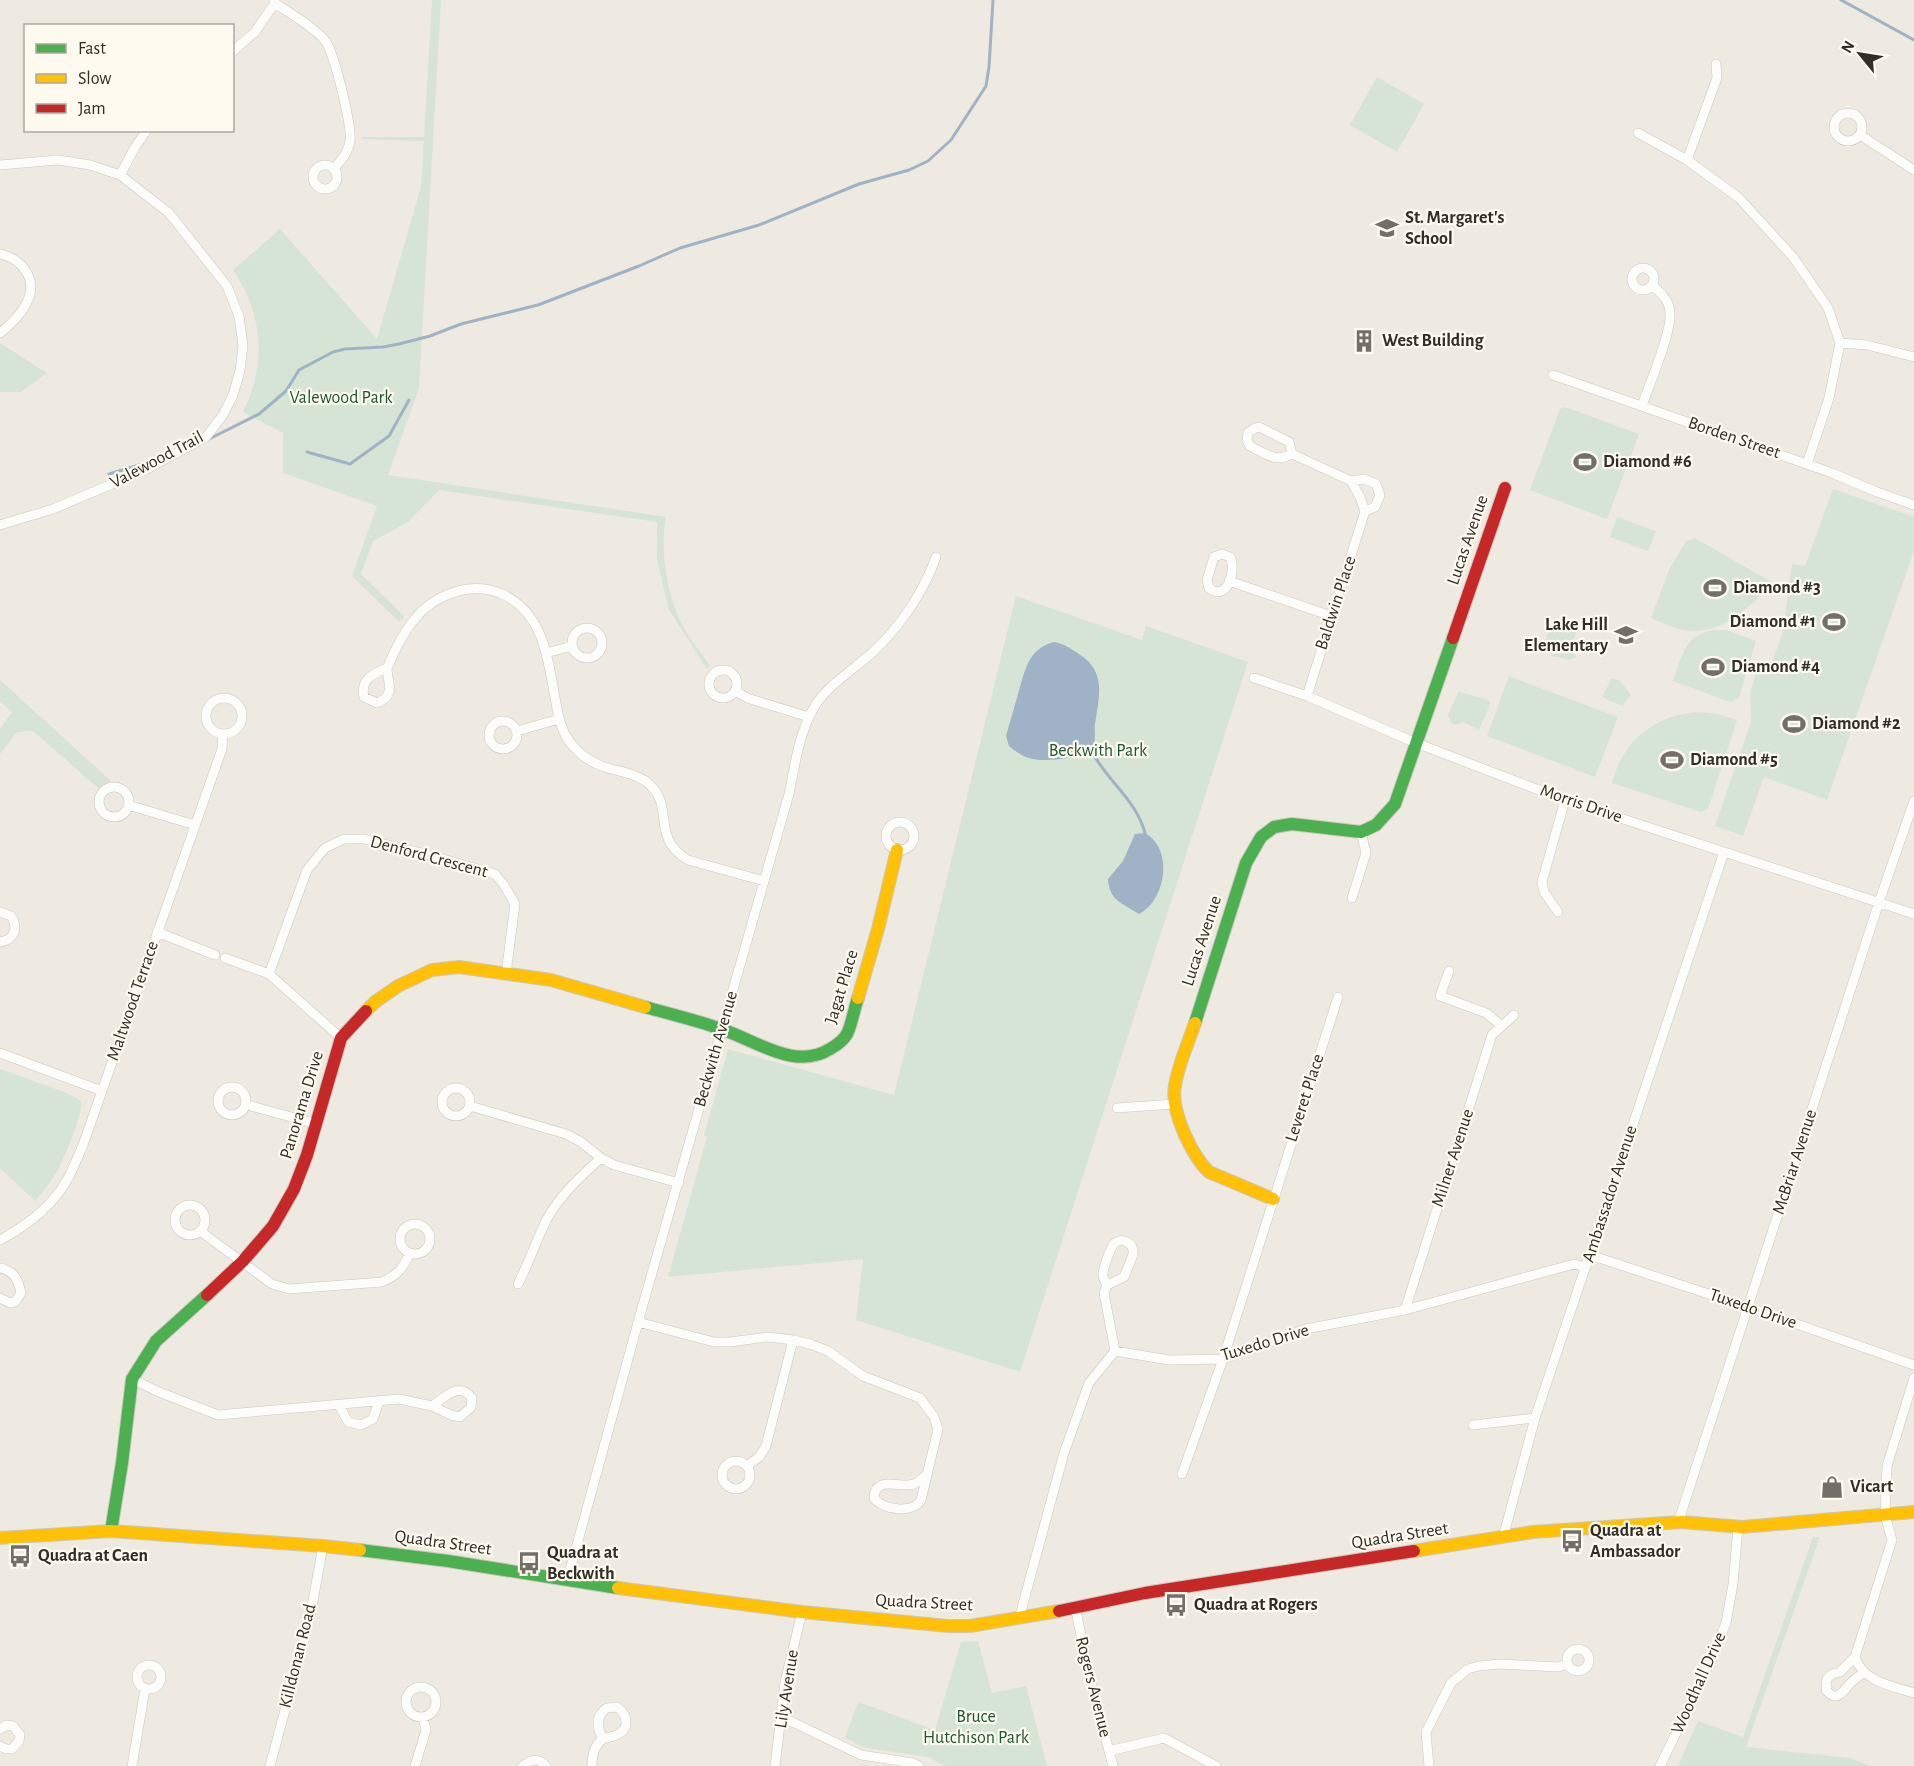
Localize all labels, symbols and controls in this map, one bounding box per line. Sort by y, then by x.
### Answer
legend [24,24,234,132]
north arrow [1830,24,1890,84]
text: N [1838,38,1858,56]
text: Fast [78,40,106,58]
text: Slow [78,70,111,88]
text: Jam [78,100,106,118]
place label: St. Margaret's School [1405,209,1504,248]
school or university icon: St. Margaret's School [1374,215,1400,241]
building icon: West Building [1351,328,1377,354]
place label: West Building [1382,332,1485,350]
park label: Valewood Park [289,389,393,407]
street label: Borden Street [1686,414,1783,462]
street label: Valewood Trail [108,428,206,492]
sports icon: Diamond #6 [1572,449,1598,475]
place label: Diamond #6 [1603,453,1692,471]
street label: Lucas Avenue [1444,493,1492,587]
street label: Baldwin Place [1312,554,1360,652]
sports icon: Diamond #3 [1702,575,1728,601]
place label: Diamond #3 [1733,579,1821,597]
sports icon: Diamond #1 [1821,609,1847,635]
place label: Diamond #1 [1730,613,1816,631]
place label: Lake Hill Elementary [1524,616,1609,655]
school or university icon: Lake Hill Elementary [1613,622,1639,648]
sports icon: Diamond #4 [1700,654,1726,680]
place label: Diamond #4 [1731,658,1820,676]
sports icon: Diamond #2 [1781,711,1807,737]
place label: Diamond #2 [1812,715,1901,733]
park label: Beckwith Park [1049,742,1148,760]
sports icon: Diamond #5 [1659,747,1685,773]
place label: Diamond #5 [1690,751,1778,769]
street label: Morris Drive [1538,782,1624,826]
street label: Denford Crescent [368,833,490,881]
street label: Lucas Avenue [1179,894,1225,988]
street label: Maltwood Terrace [104,939,162,1063]
street label: Jagat Place [822,948,862,1026]
street label: Beckwith Avenue [691,989,741,1109]
street label: Panorama Drive [277,1049,327,1161]
street label: Leveret Place [1282,1052,1328,1144]
street label: Milner Avenue [1429,1107,1477,1209]
street label: McBriar Avenue [1770,1107,1820,1217]
street label: Ambassador Avenue [1579,1123,1641,1265]
street label: Tuxedo Drive [1707,1286,1799,1332]
street label: Tuxedo Drive [1219,1321,1311,1365]
shop icon: Vicart [1819,1474,1845,1500]
place label: Vicart [1850,1478,1893,1496]
street label: Quadra Street [1350,1519,1450,1553]
place label: Quadra at Ambassador [1590,1522,1681,1561]
street label: Quadra Street [393,1527,493,1559]
bus stop icon: Quadra at Ambassador [1559,1528,1585,1554]
bus stop icon: Quadra at Caen [7,1543,33,1569]
place label: Quadra at Beckwith [547,1544,618,1583]
place label: Quadra at Caen [38,1547,148,1565]
bus stop icon: Quadra at Beckwith [516,1550,542,1576]
street label: Quadra Street [875,1591,973,1615]
bus stop icon: Quadra at Rogers [1163,1592,1189,1618]
place label: Quadra at Rogers [1194,1596,1318,1614]
street label: Killdonan Road [276,1602,320,1710]
street label: Woodhall Drive [1669,1629,1729,1737]
street label: Rogers Avenue [1072,1635,1114,1739]
street label: Lily Avenue [772,1648,802,1730]
park label: Bruce Hutchison Park [923,1708,1030,1747]

